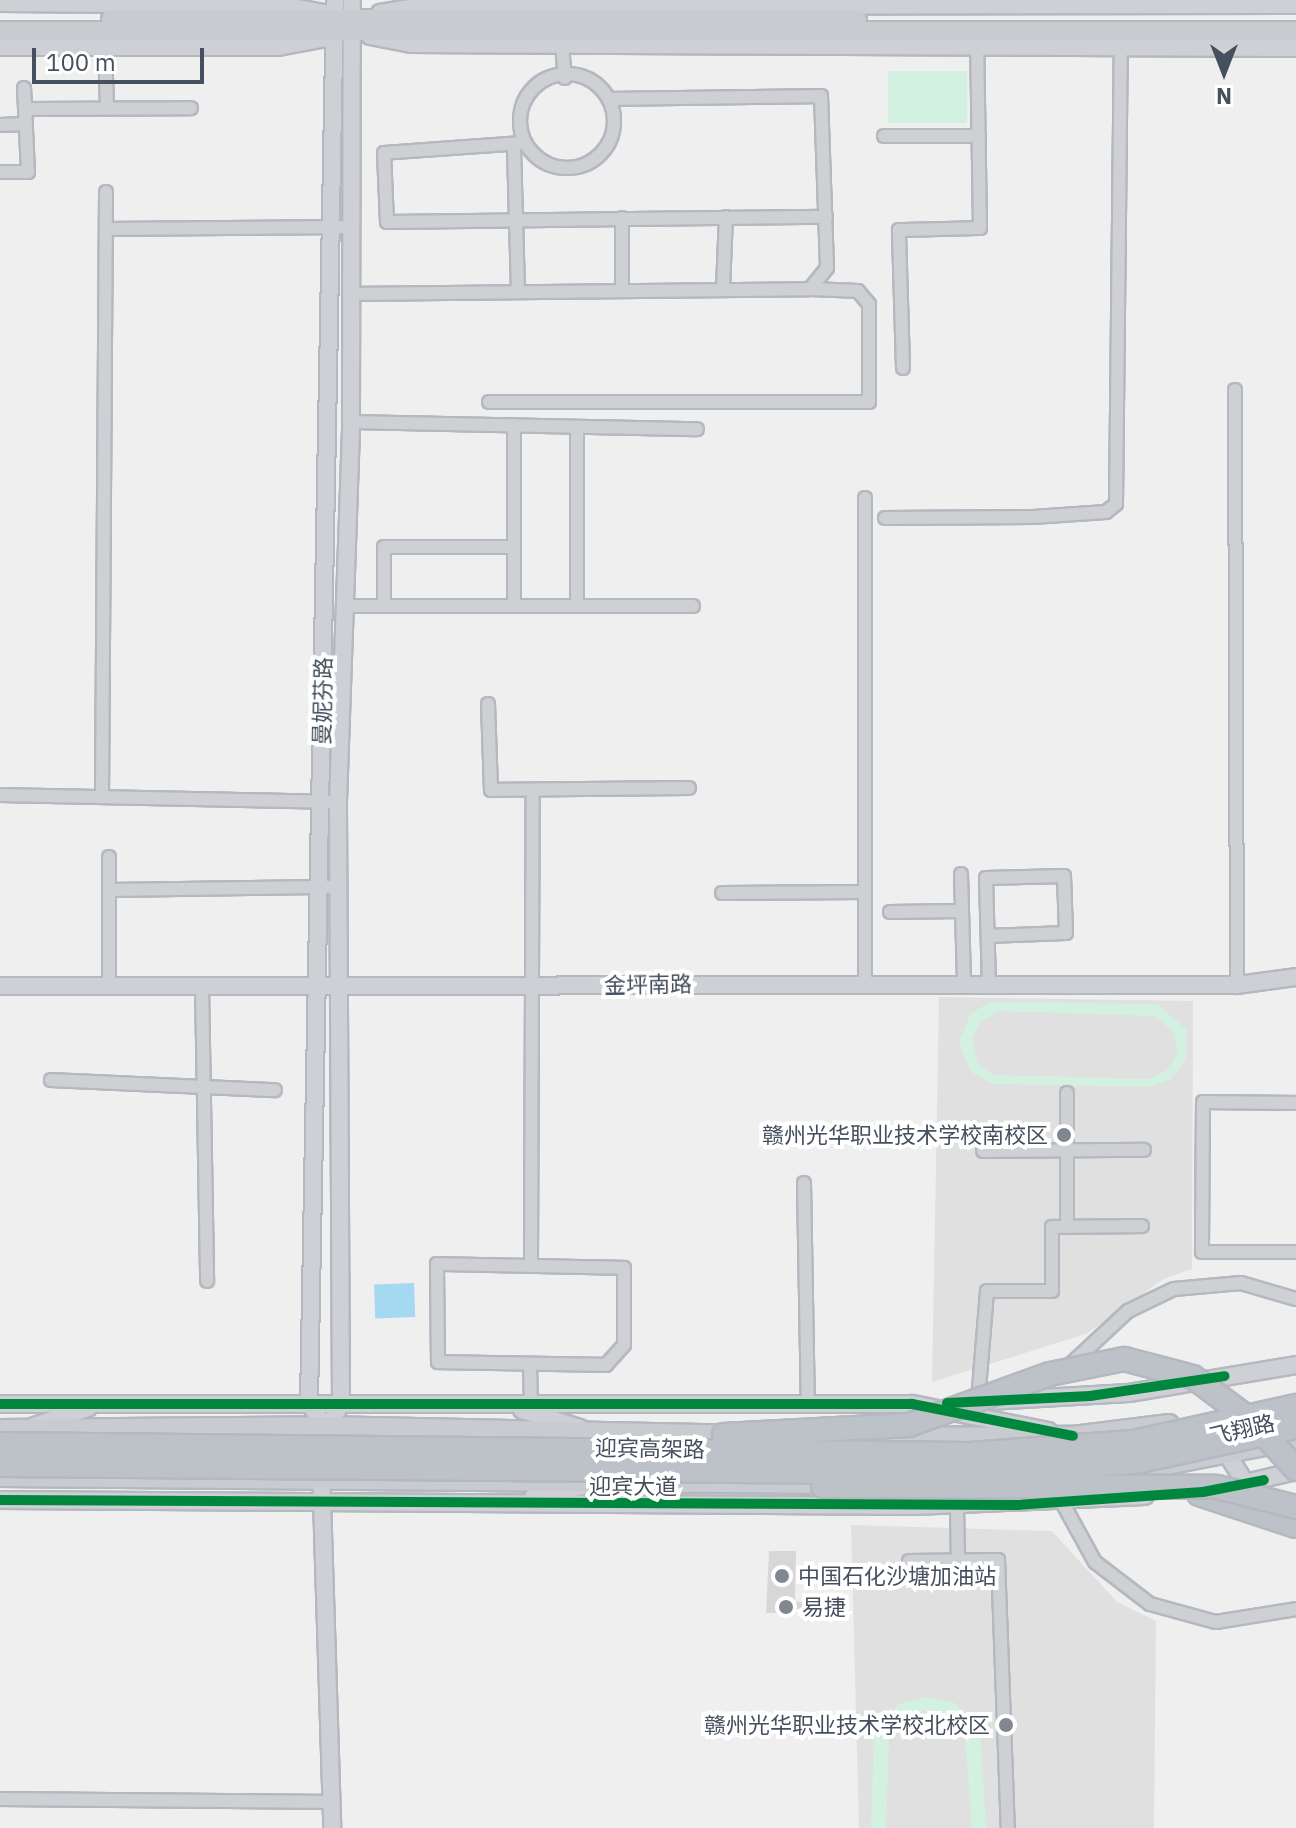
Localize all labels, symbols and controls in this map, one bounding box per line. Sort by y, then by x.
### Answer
scale bar [36,32,208,82]
north arrow [1184,32,1264,112]
text: 100 m [46,46,116,78]
text: N [1216,82,1232,111]
street label: 曼妮芬路 [308,657,336,745]
street label: 金坪南路 [604,970,692,998]
place label: 赣州光华职业技术学校南校区 [762,1122,1048,1148]
marker: 赣州光华职业技术学校南校区 [1055,1126,1073,1144]
street label: 飞翔路 [1207,1409,1277,1449]
street label: 迎宾高架路 [595,1434,705,1462]
street label: 迎宾大道 [589,1473,677,1499]
place label: 中国石化沙塘加油站 [798,1563,996,1589]
marker: 中国石化沙塘加油站 [773,1567,791,1585]
place label: 易捷 [802,1594,846,1620]
marker: 易捷 [777,1598,795,1616]
place label: 赣州光华职业技术学校北校区 [704,1712,990,1738]
marker: 赣州光华职业技术学校北校区 [997,1716,1015,1734]

